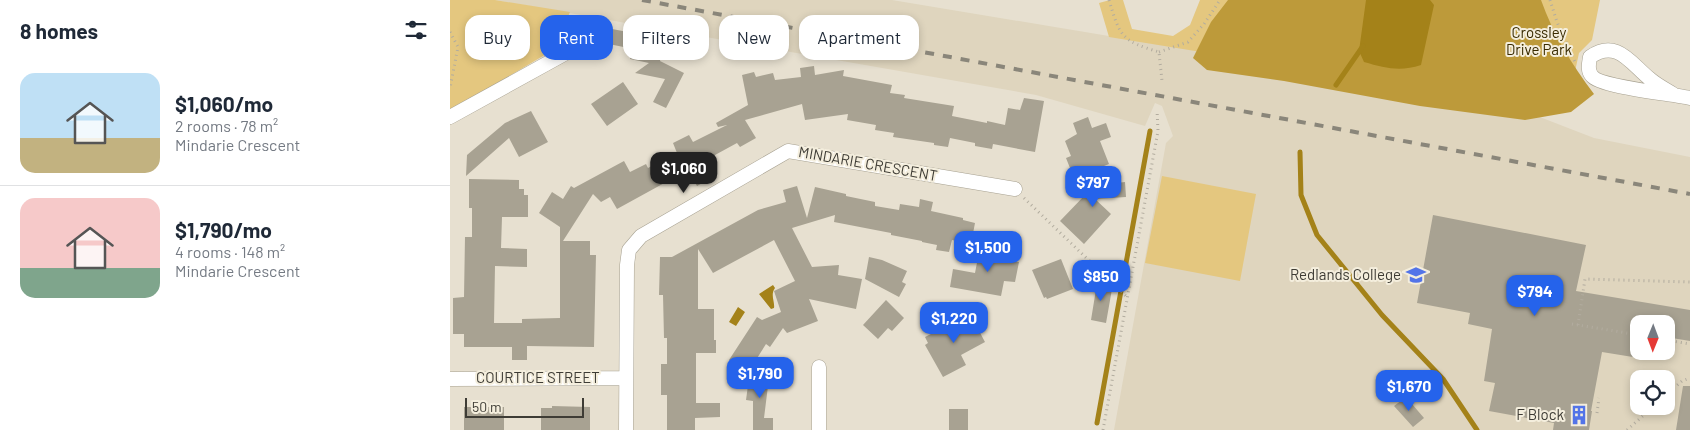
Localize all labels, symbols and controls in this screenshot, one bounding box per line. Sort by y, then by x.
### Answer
chip: Buy [465,15,530,60]
chip: Rent [540,15,613,60]
chip: Filters [623,15,709,60]
chip: New [719,15,789,60]
chip: Apartment [799,15,919,60]
icon: filters [402,16,430,44]
text: 8 homes [20,18,98,43]
park label: Crossley Drive Park [1506,23,1572,58]
text: $1,060/mo [175,91,273,116]
icon: home [60,93,120,153]
text: 2 rooms · 78 m² [175,116,278,135]
text: Mindarie Crescent [175,135,300,154]
street label: MINDARIE CRESCENT [797,142,939,184]
pin: $1,060 [643,152,725,194]
text: $1,060 [661,158,707,177]
pin: $797 [1063,166,1123,208]
text: $797 [1076,172,1110,191]
text: $1,790/mo [175,217,272,242]
icon: home [60,218,120,278]
pin: $1,500 [947,230,1029,273]
text: $1,500 [965,237,1011,256]
text: 4 rooms · 148 m² [175,242,285,261]
pin: $850 [1071,260,1131,302]
text: Mindarie Crescent [175,261,300,280]
school or university icon: Redlands College [1405,264,1427,286]
place label: Redlands College [1290,265,1401,283]
text: $850 [1083,266,1119,285]
pin: $794 [1505,274,1565,317]
text: $794 [1517,281,1553,300]
pin: $1,220 [913,302,995,344]
text: $1,220 [931,308,977,327]
north arrow [1630,315,1675,360]
map controls [1630,315,1675,415]
pin: $1,790 [719,356,801,399]
text: $1,790 [738,363,782,382]
street label: COURTICE STREET [476,368,600,386]
pin: $1,670 [1368,370,1450,412]
button: locate [1630,370,1675,415]
text: $1,670 [1387,376,1431,395]
scale bar [465,395,584,418]
text: 50 m [472,398,501,415]
building icon: F Block [1568,404,1590,426]
place label: F Block [1516,405,1564,423]

